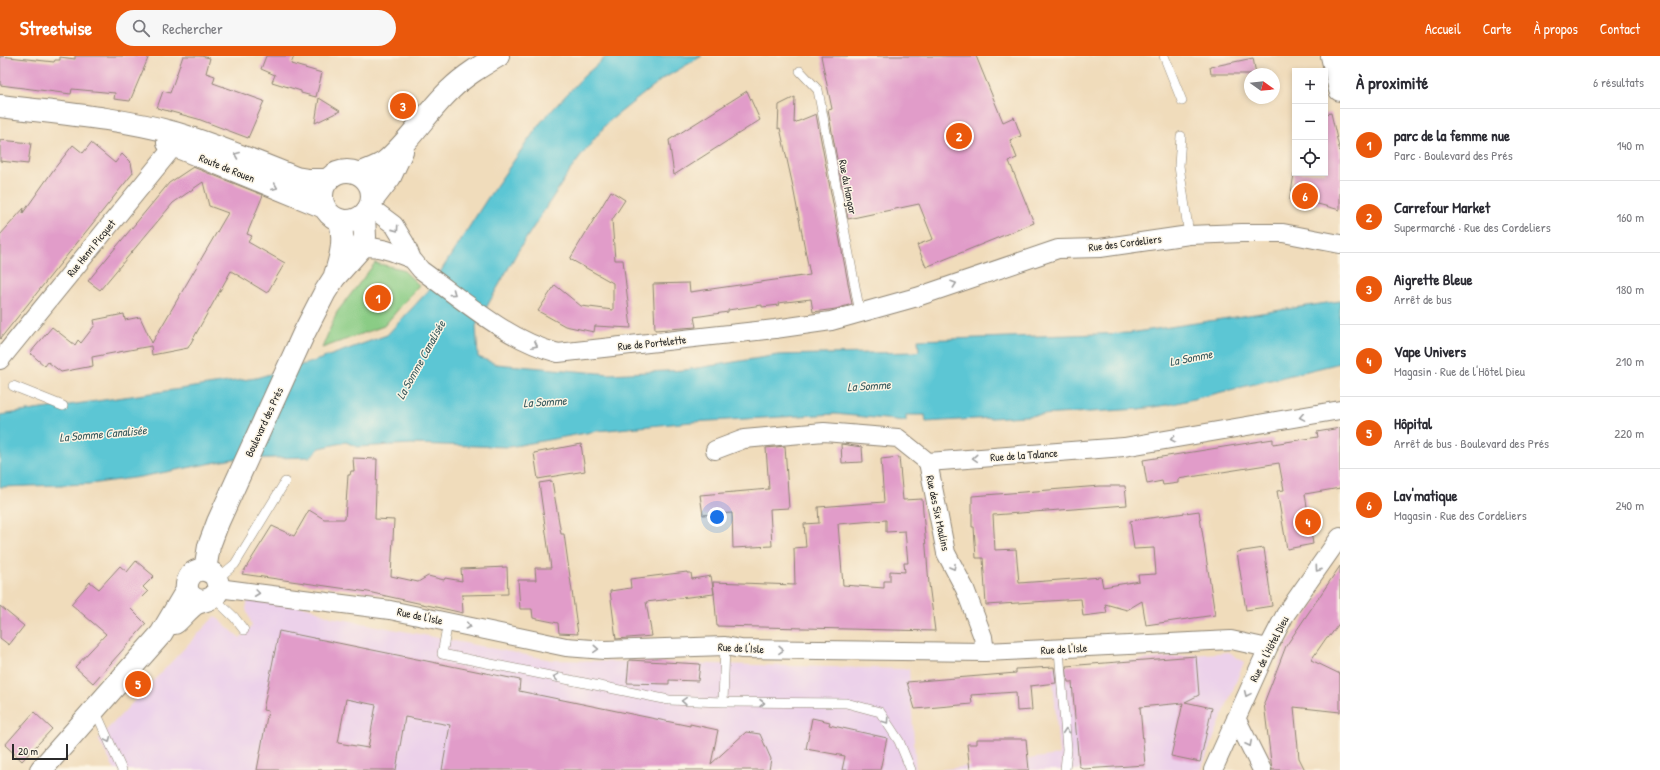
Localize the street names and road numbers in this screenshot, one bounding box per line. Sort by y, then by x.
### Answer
street label: Route de Rouen [197,150,257,186]
street label: Rue du Hangar [836,158,860,216]
street label: Rue Henri Picquet [64,216,119,279]
street label: Rue des Cordeliers [1088,232,1162,254]
street label: Rue de Portelette [617,332,688,354]
street label: Boulevard des Prés [242,385,286,459]
street label: Rue de la Talance [990,446,1059,464]
street label: Rue des Six Moulins [923,474,953,552]
street label: Rue de l'Isle [396,604,445,628]
street label: Rue de l'Hôtel Dieu [1246,613,1292,684]
street label: Rue de l'Isle [717,640,765,656]
street label: Rue de l'Isle [1040,641,1088,657]

